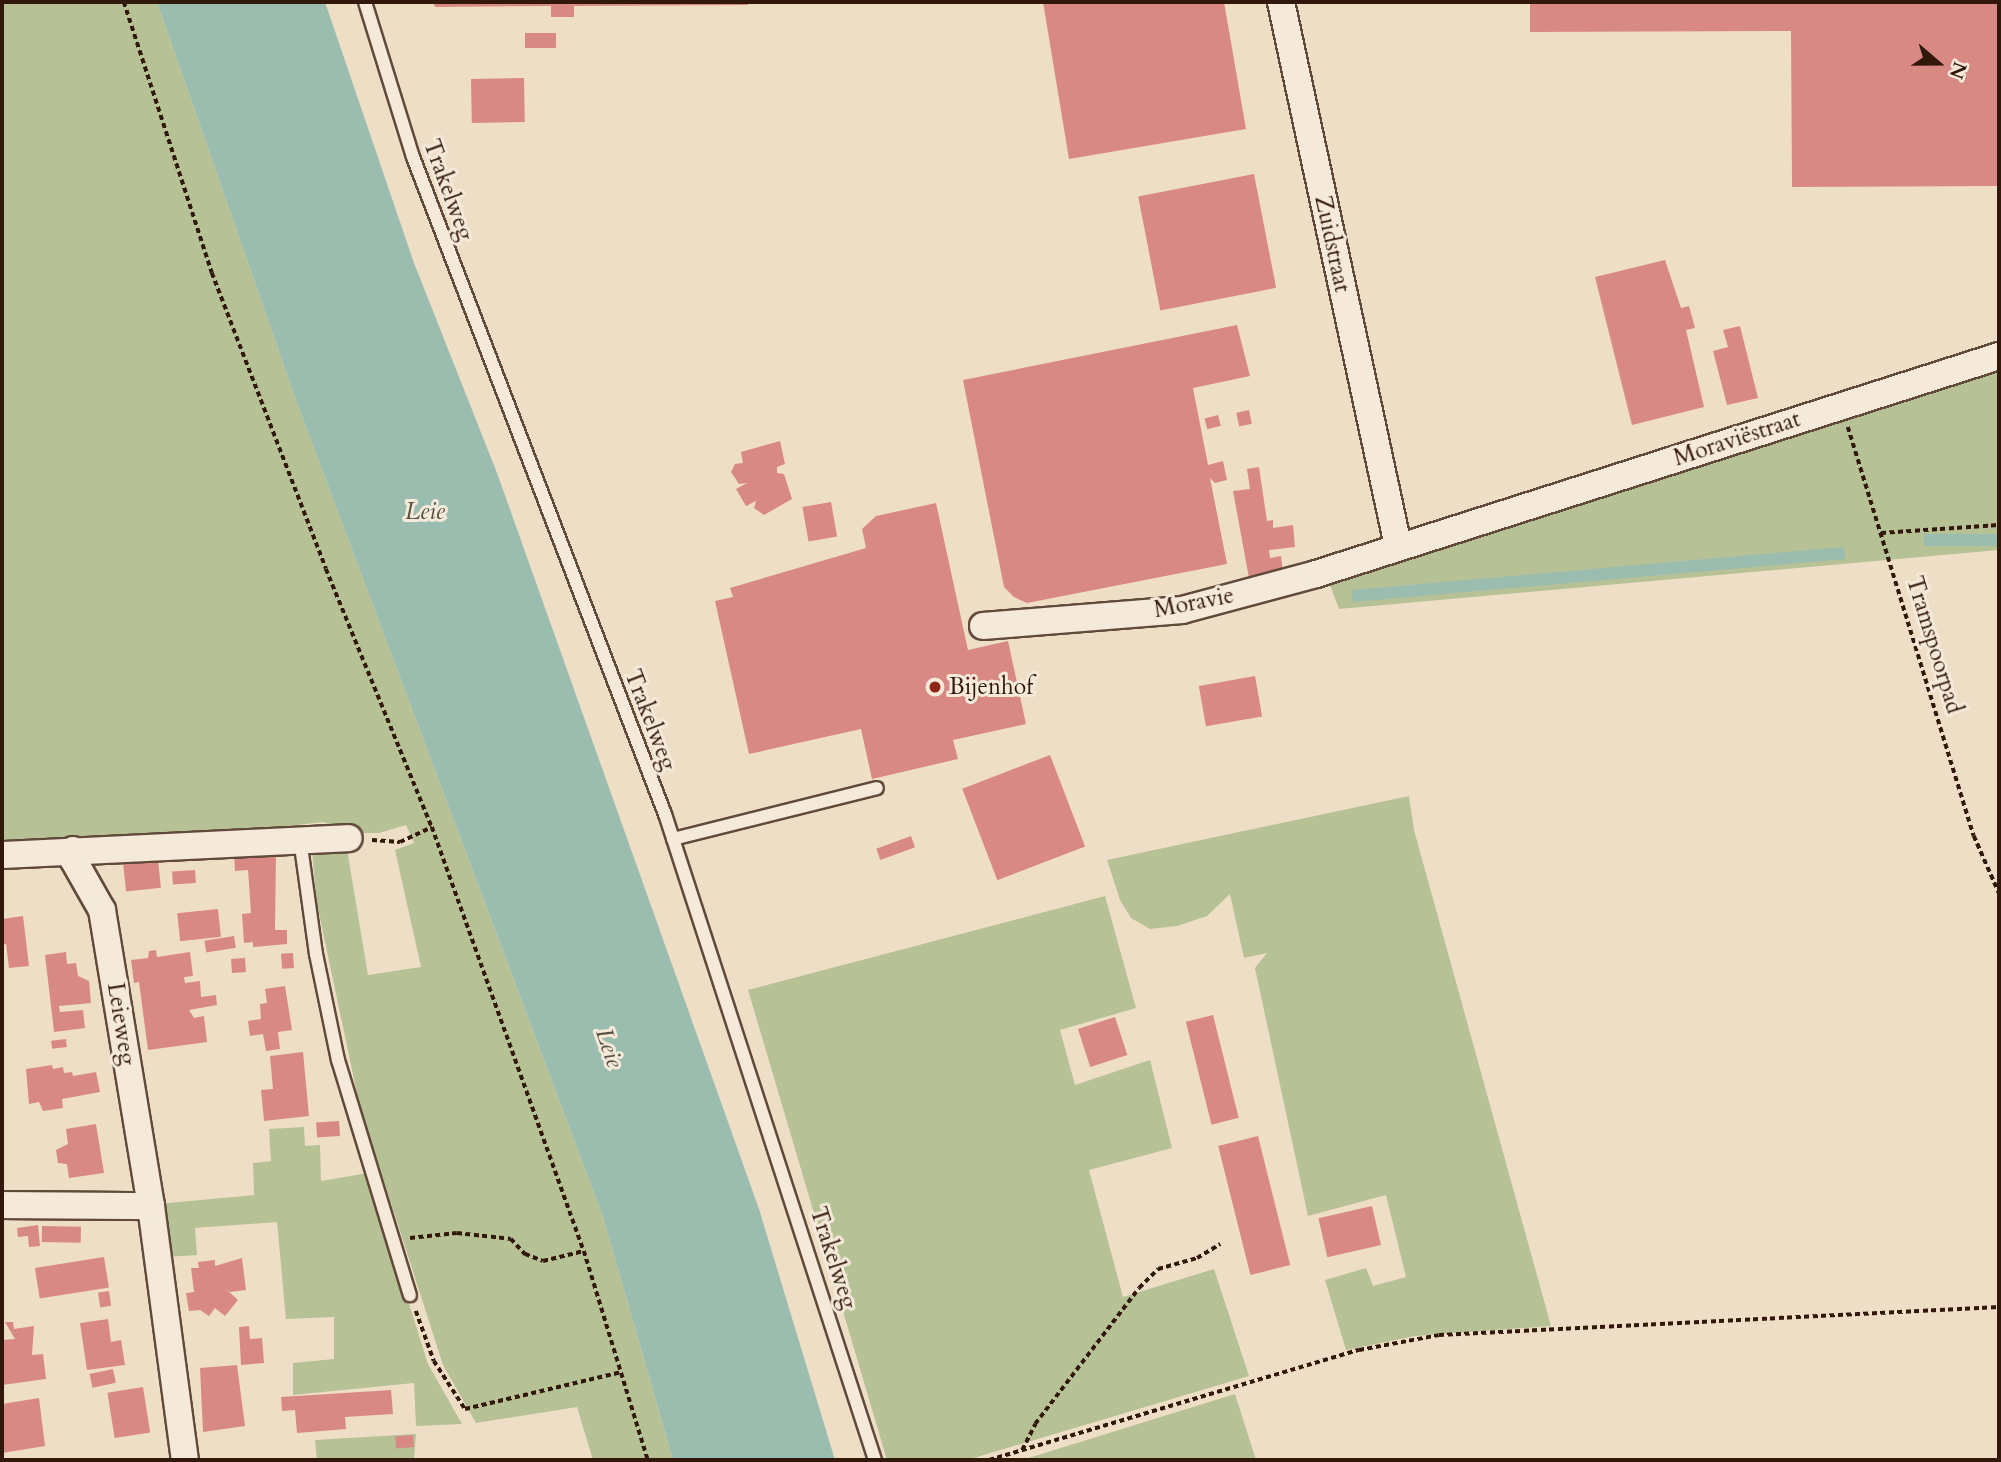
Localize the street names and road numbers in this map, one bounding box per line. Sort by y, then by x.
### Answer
street label: Trakelweg [417,136,479,244]
street label: Zuidstraat [1308,193,1356,295]
street label: Moraviëstraat [1670,406,1804,472]
street label: Tramspoorpad [1900,573,1968,717]
street label: Moravie [1152,582,1236,624]
street label: Trakelweg [618,666,682,774]
street label: Leieweg [101,981,141,1067]
street label: Trakelweg [804,1204,862,1312]

